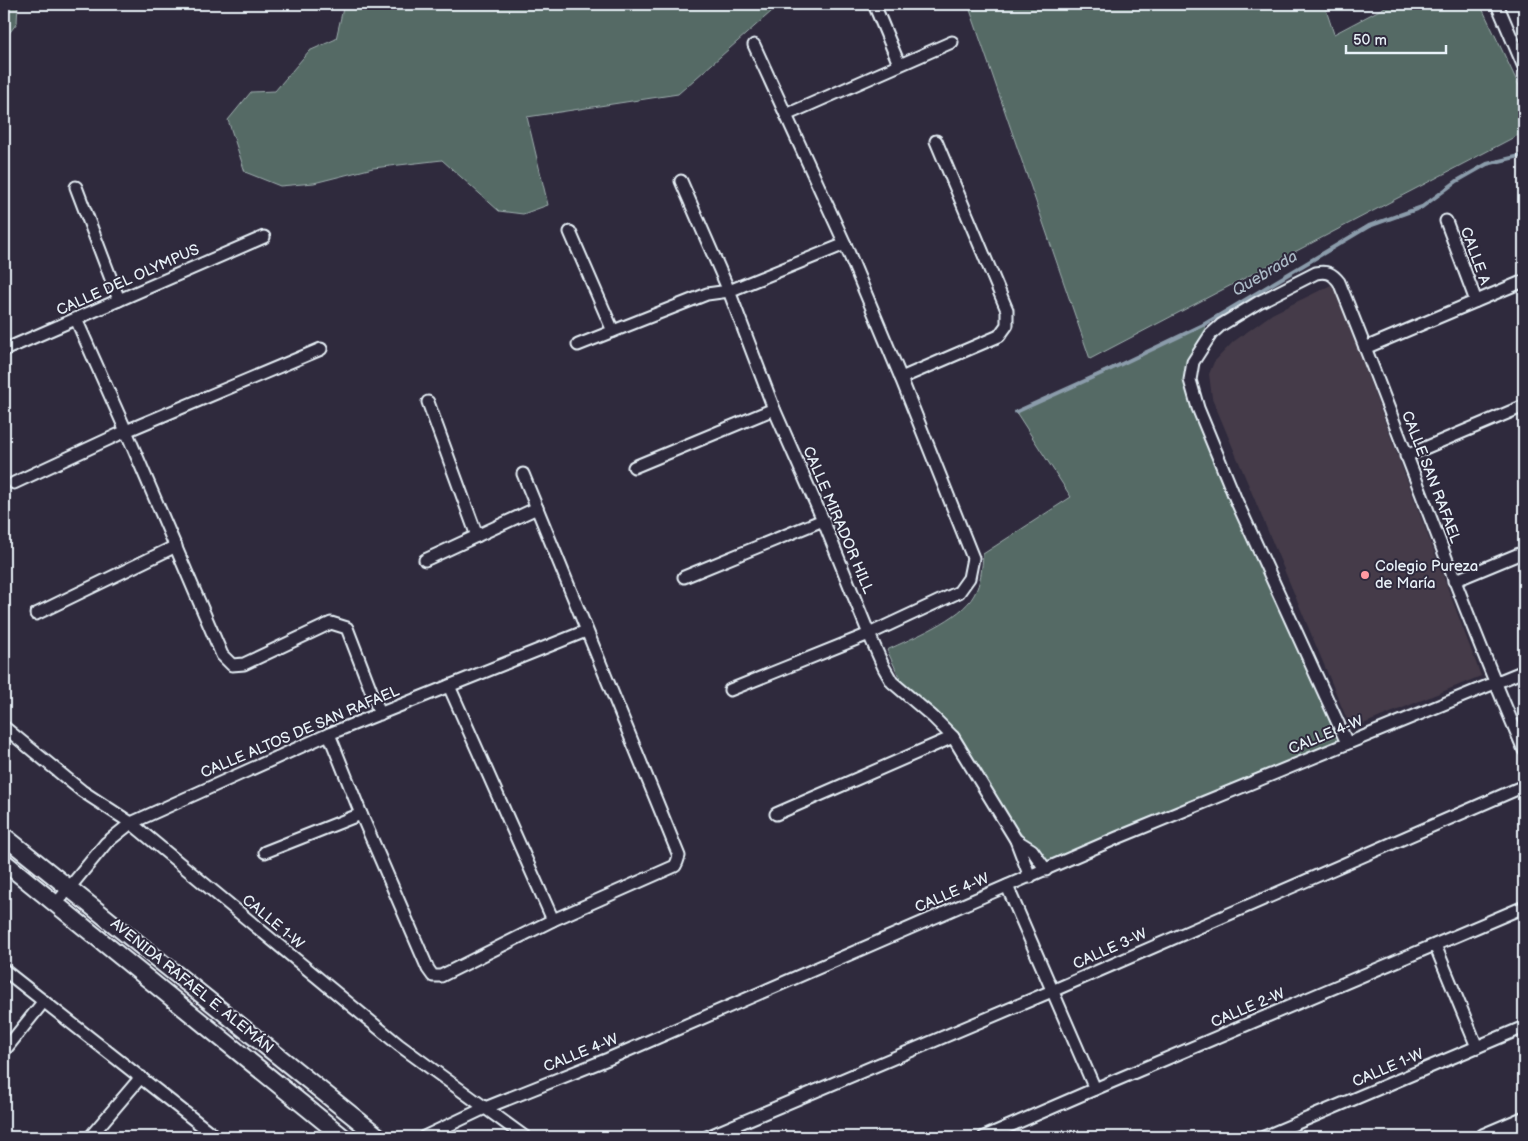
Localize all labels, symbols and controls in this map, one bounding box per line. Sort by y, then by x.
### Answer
scale bar [1346,22,1446,54]
text: 50 m [1353,31,1387,50]
street label: CALLE A [1456,224,1495,288]
street label: CALLE DEL OLYMPUS [54,240,202,320]
water label: Quebrada [1229,247,1301,301]
street label: CALLE SAN RAFAEL [1397,408,1465,546]
street label: CALLE MIRADOR HILL [798,443,878,597]
place label: Colegio Pureza de María [1375,557,1478,593]
marker: Colegio Pureza de María [1359,569,1371,581]
street label: CALLE ALTOS DE SAN RAFAEL [198,681,403,783]
street label: CALLE 4-W [1286,711,1366,759]
street label: CALLE 4-W [912,869,992,917]
street label: CALLE 1-W [238,890,308,954]
street label: AVENIDA RAFAEL E. ALEMÁN [107,914,277,1058]
street label: CALLE 3-W [1070,924,1150,974]
street label: CALLE 2-W [1208,984,1288,1032]
street label: CALLE 4-W [541,1029,621,1077]
street label: CALLE 1-W [1350,1044,1427,1092]

